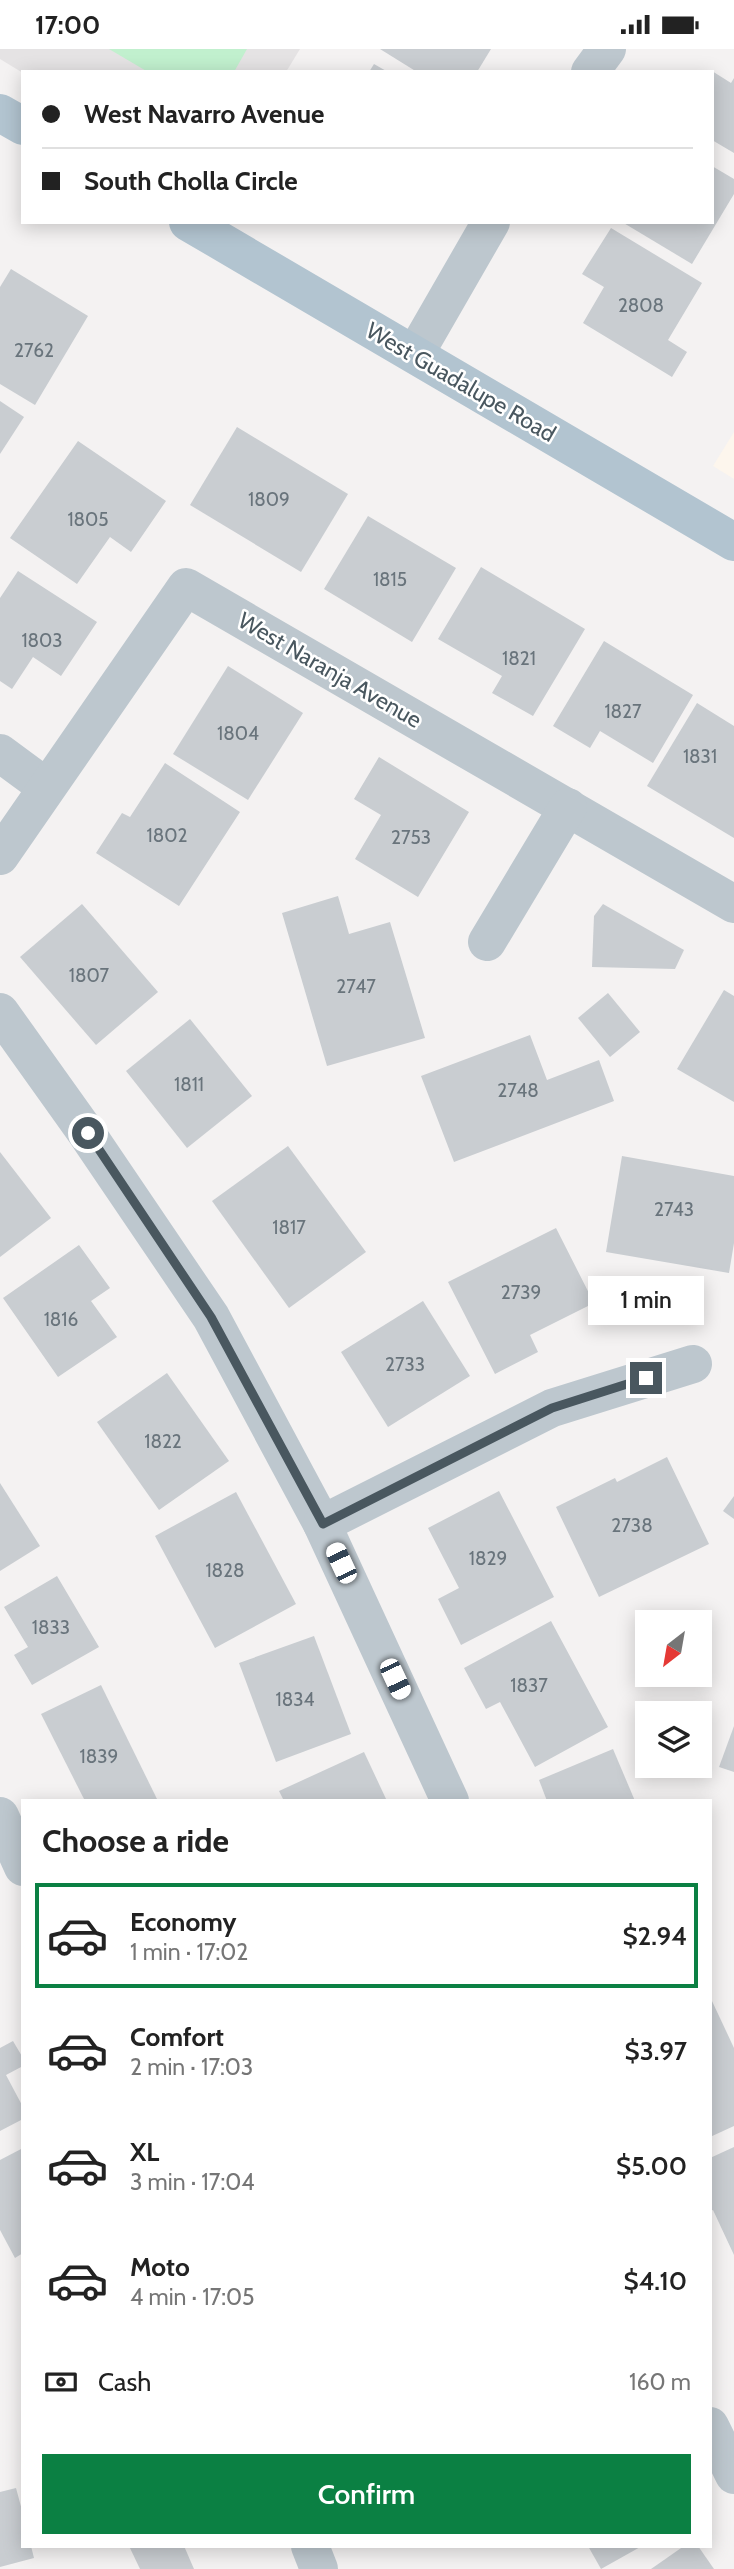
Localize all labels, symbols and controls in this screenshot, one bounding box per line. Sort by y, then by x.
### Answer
text: 17:00 [35,9,100,41]
text: West Navarro Avenue [84,98,325,130]
text: South Cholla Circle [84,165,298,197]
house number: 2808 [618,294,664,317]
street label: West Guadalupe Road [361,316,561,448]
house number: 2762 [14,339,54,362]
house number: 1809 [248,488,290,511]
house number: 1805 [67,508,109,531]
house number: 1815 [373,568,407,591]
street label: West Naranja Avenue [233,606,427,734]
house number: 1803 [21,629,63,652]
house number: 1821 [502,647,536,670]
house number: 1827 [604,700,642,723]
house number: 1804 [217,722,259,745]
house number: 1831 [683,745,717,768]
house number: 1802 [147,824,187,847]
house number: 2753 [391,826,431,849]
house number: 1807 [69,964,110,987]
house number: 2747 [336,975,376,998]
house number: 1811 [174,1073,204,1096]
house number: 2748 [497,1079,539,1102]
route start [72,1117,104,1149]
house number: 2743 [654,1198,694,1221]
house number: 1817 [272,1216,306,1239]
callout: 1 min [588,1277,704,1325]
house number: 2739 [501,1281,541,1304]
text: 1 min [620,1286,672,1314]
house number: 1816 [44,1308,78,1331]
house number: 2733 [385,1353,425,1376]
route end [630,1362,662,1394]
house number: 1822 [144,1430,182,1453]
house number: 2738 [611,1514,653,1537]
car [323,1540,360,1586]
house number: 1829 [469,1547,507,1570]
house number: 1828 [205,1559,245,1582]
north arrow [635,1610,712,1687]
map controls [635,1610,712,1778]
house number: 1833 [32,1616,70,1639]
car [377,1656,414,1702]
house number: 1837 [510,1674,548,1697]
house number: 1834 [276,1688,314,1711]
button: layers [635,1701,712,1778]
house number: 1839 [80,1745,118,1768]
text: Choose a ride [42,1821,229,1860]
icon: car [46,1904,109,1967]
text: Economy [130,1906,236,1938]
text: $2.94 [622,1920,687,1952]
text: 1 min · 17:02 [130,1938,248,1966]
icon: car [46,2019,109,2082]
text: Comfort [130,2021,224,2053]
text: $3.97 [625,2035,687,2067]
text: 2 min · 17:03 [130,2053,253,2081]
icon: car [46,2134,109,2197]
text: XL [130,2136,159,2168]
text: $5.00 [616,2150,687,2182]
text: 3 min · 17:04 [130,2168,255,2196]
icon: car [46,2249,109,2312]
text: Moto [130,2251,190,2283]
text: $4.10 [624,2265,687,2297]
text: 4 min · 17:05 [130,2283,255,2311]
icon: cash [42,2363,80,2401]
text: Cash [98,2366,151,2398]
text: 160 m [629,2368,691,2396]
button: Confirm [42,2454,691,2534]

